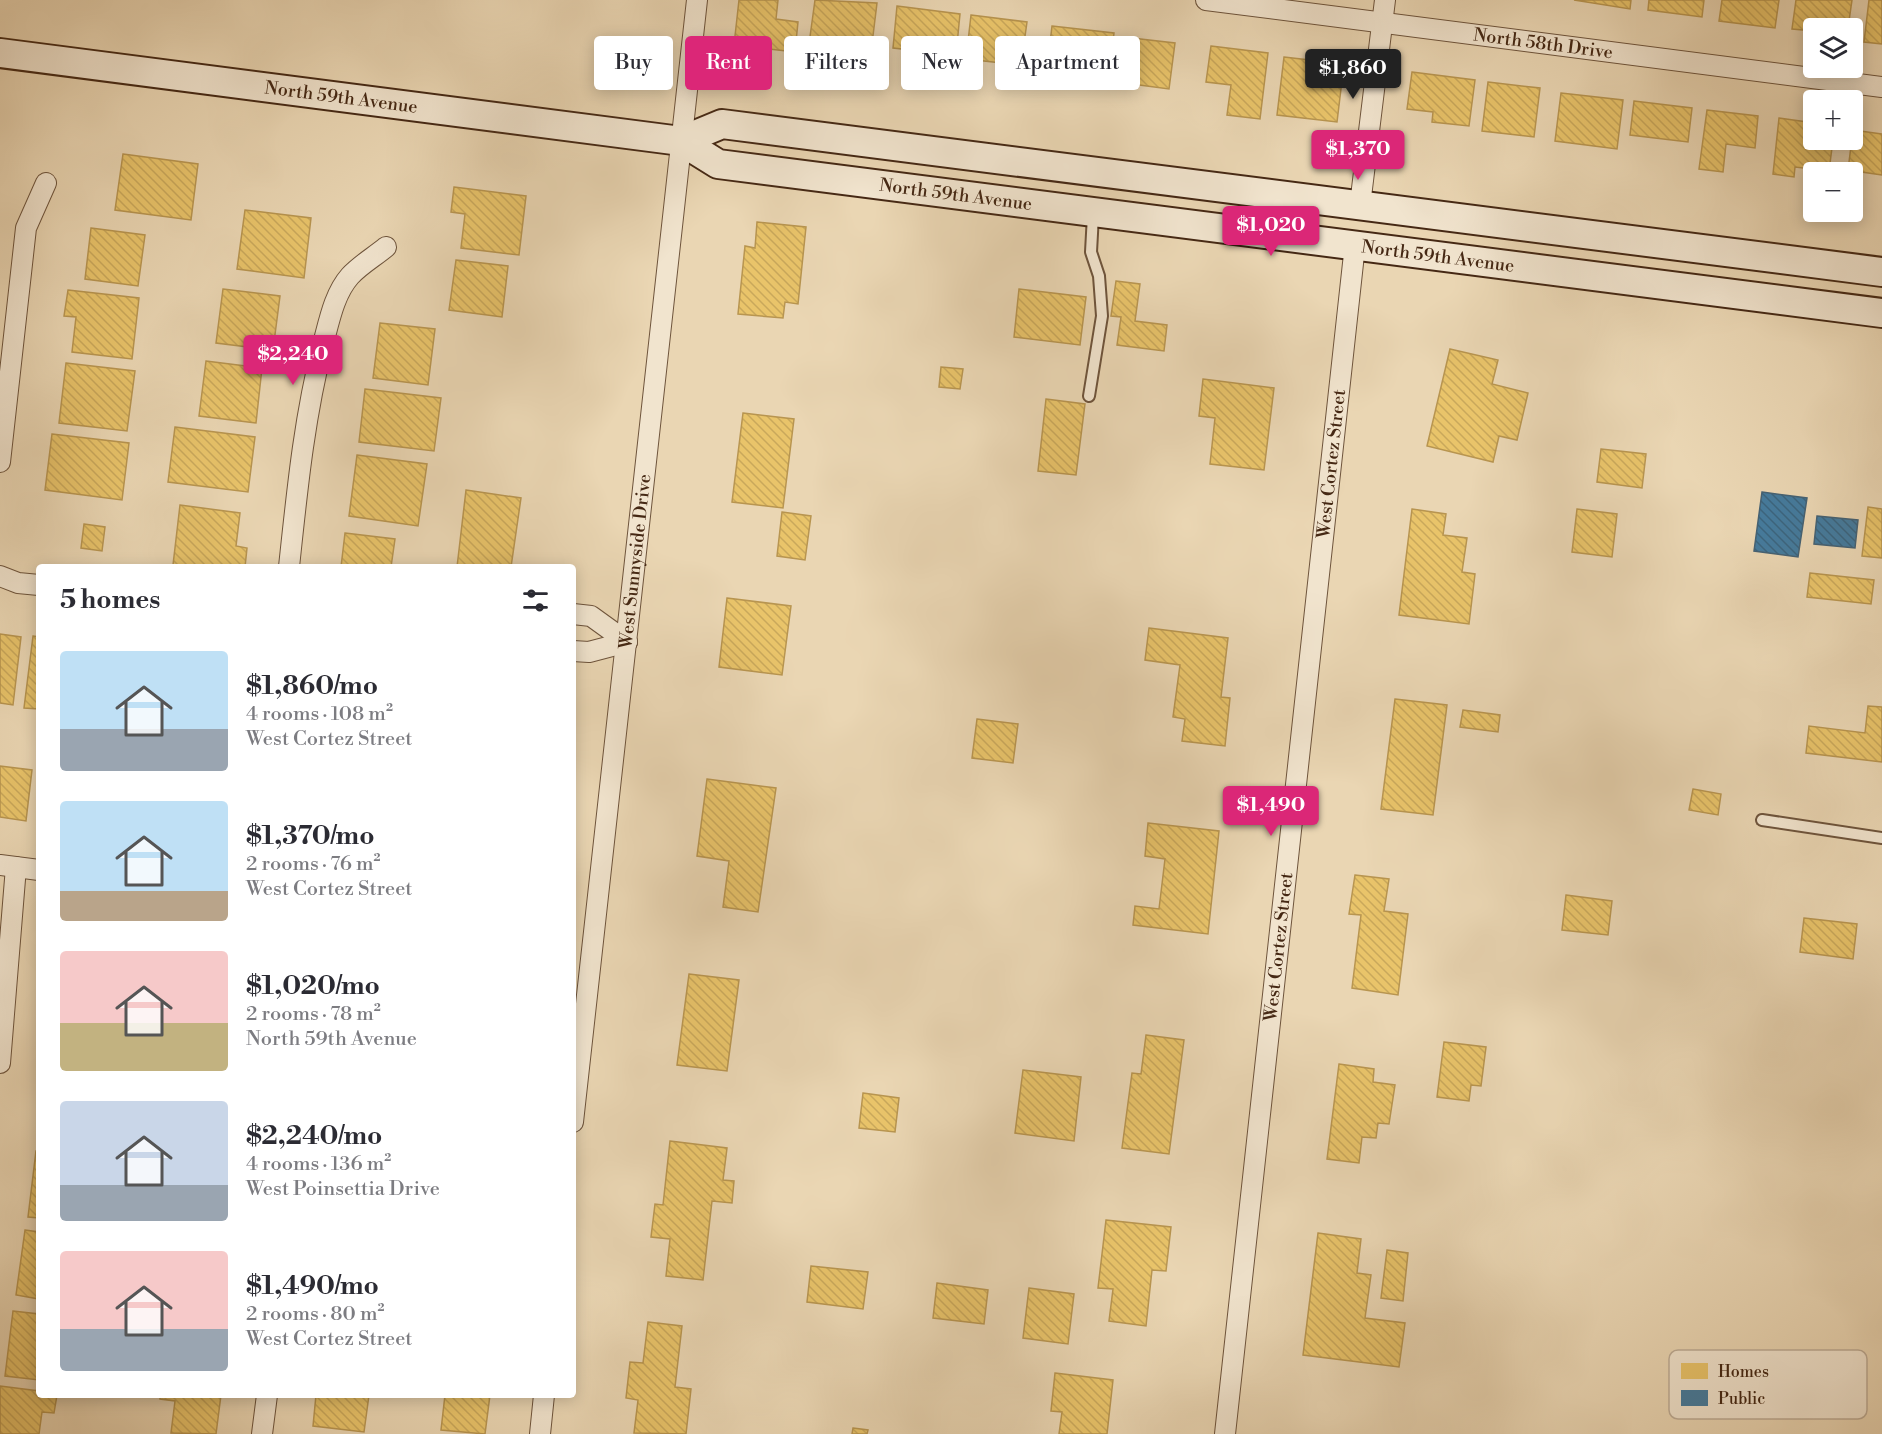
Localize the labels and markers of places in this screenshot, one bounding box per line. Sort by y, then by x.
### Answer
pin: $1,860 [1304,49,1402,100]
pin: $1,370 [1309,130,1407,181]
pin: $1,020 [1222,206,1320,257]
pin: $2,240 [244,335,342,386]
pin: $1,490 [1222,786,1320,837]

